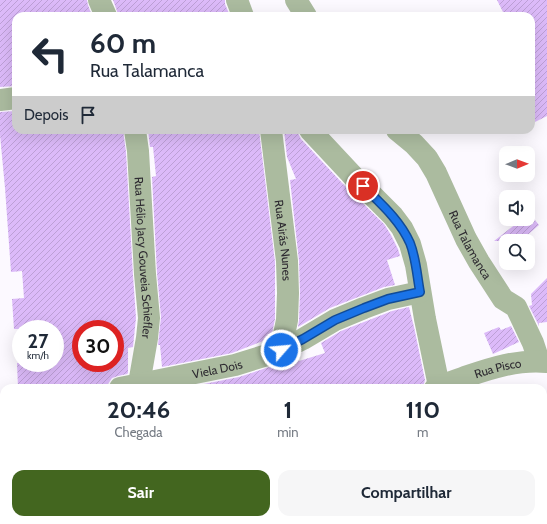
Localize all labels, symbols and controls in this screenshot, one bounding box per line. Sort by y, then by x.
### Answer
text: 60 m [90,26,156,60]
icon: left [24,28,76,80]
text: Rua Talamanca [90,60,204,82]
icon: arrive [77,104,99,126]
text: Depois [24,106,69,124]
north arrow [499,146,535,182]
map controls [499,146,535,270]
pin [346,169,380,203]
icon: arrive [352,175,374,197]
street label: Rua Hélio Jacy Gouveia Schiefler [132,176,157,339]
button: sound [499,190,535,226]
street label: Rua Airás Nunes [272,199,295,281]
street label: Rua Talamanca [446,208,496,282]
button: search [499,234,535,270]
speed limit sign: 30 [72,320,124,372]
text: 27 [28,329,48,353]
position arrow [260,329,302,371]
text: km/h [27,349,49,362]
street label: Rua Pisco [472,355,523,381]
street label: Viela Dois [191,356,244,381]
text: 20:46 [107,395,170,424]
text: 1 [283,395,292,424]
text: 110 [405,395,440,424]
text: Chegada [115,424,163,440]
text: min [277,424,299,440]
text: m [417,424,428,440]
button: Sair [12,470,270,516]
button: Compartilhar [278,470,535,516]

